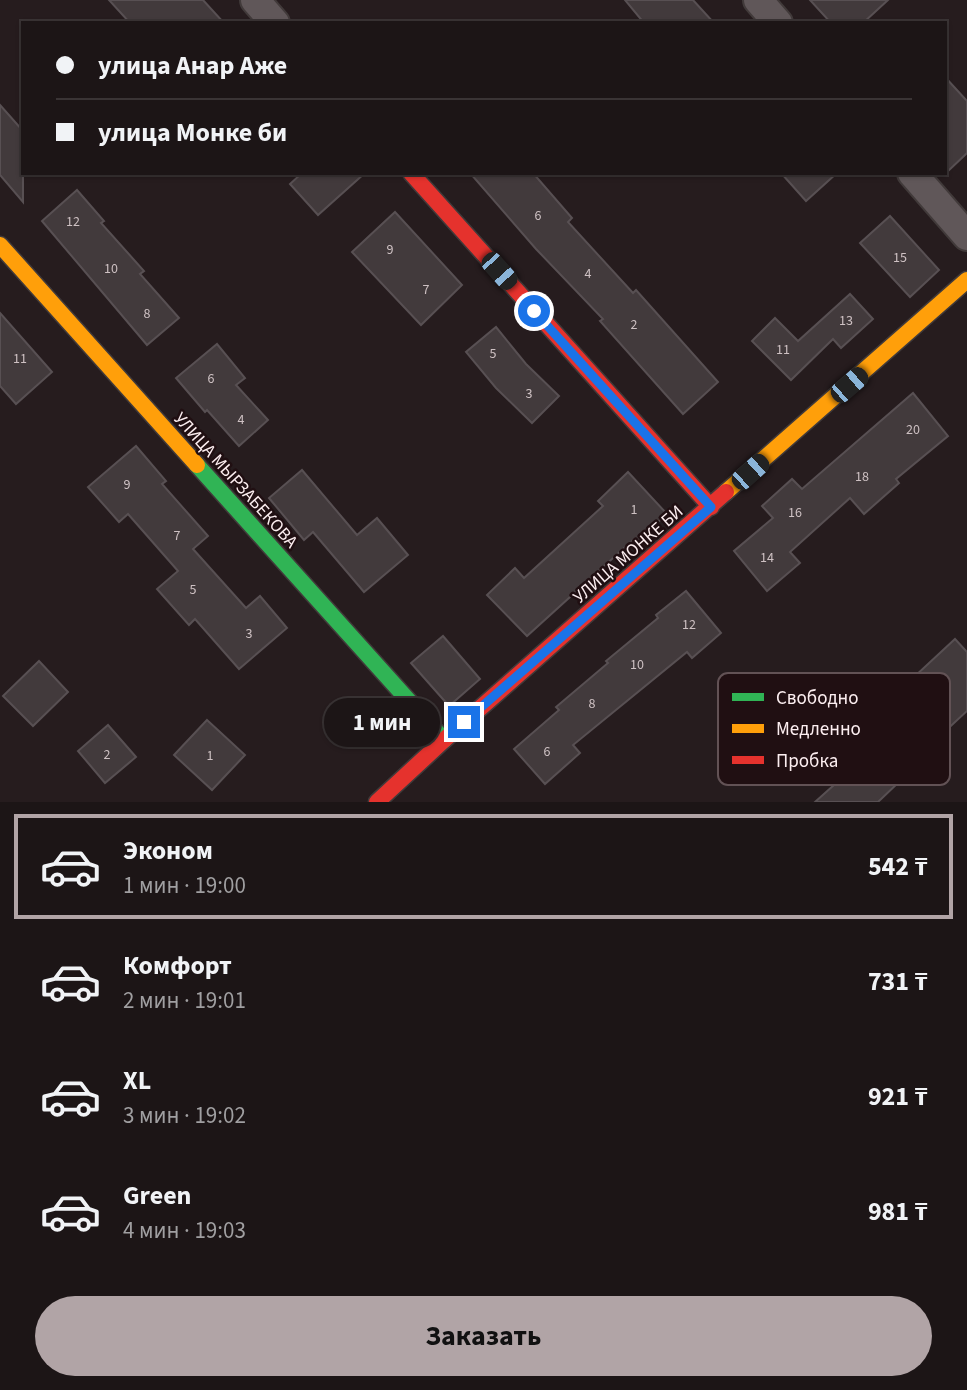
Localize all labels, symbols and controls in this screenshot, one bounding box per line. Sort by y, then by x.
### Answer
text: улица Анар Аже [98,47,287,84]
text: улица Монке би [98,114,287,151]
house number: 6 [535,206,542,226]
house number: 12 [66,212,80,232]
house number: 9 [387,240,394,260]
car [478,248,521,294]
house number: 15 [893,248,907,268]
house number: 10 [104,259,118,279]
house number: 4 [585,264,592,284]
house number: 7 [423,280,430,300]
route start [518,295,550,327]
house number: 8 [144,304,151,324]
house number: 13 [839,311,853,331]
house number: 2 [631,315,638,335]
house number: 11 [776,340,790,360]
house number: 5 [490,344,497,364]
house number: 11 [13,349,27,369]
car [827,363,872,407]
house number: 6 [208,369,215,389]
house number: 3 [526,384,533,404]
street label: УЛИЦА МЫРЗАБЕКОВА [168,407,304,554]
house number: 4 [238,410,245,430]
house number: 20 [906,420,920,440]
car [728,450,773,494]
house number: 18 [855,467,869,487]
house number: 9 [124,475,131,495]
street label: УЛИЦА МОНКЕ БИ [568,499,689,609]
house number: 1 [631,500,638,520]
house number: 16 [788,503,802,523]
house number: 7 [174,526,181,546]
house number: 14 [760,548,774,568]
house number: 5 [190,580,197,600]
house number: 12 [682,615,696,635]
house number: 3 [246,624,253,644]
house number: 10 [630,655,644,675]
legend [718,673,950,785]
text: Свободно [776,685,859,712]
house number: 8 [589,694,596,714]
callout: 1 мин [324,698,440,746]
text: 1 мин [353,706,411,739]
route end [448,706,480,738]
text: Медленно [776,716,861,743]
house number: 6 [544,742,551,762]
house number: 2 [104,745,111,765]
house number: 1 [207,746,214,766]
text: Пробка [776,748,838,775]
text: Эконом [123,832,213,869]
icon: car [39,835,102,898]
text: 542 ₸ [868,848,928,885]
text: 1 мин · 19:00 [123,869,246,902]
text: Комфорт [123,947,232,984]
icon: car [39,950,102,1013]
text: 731 ₸ [868,963,928,1000]
text: 2 мин · 19:01 [123,984,246,1017]
text: XL [123,1062,151,1099]
icon: car [39,1065,102,1128]
text: 921 ₸ [868,1078,928,1115]
text: 3 мин · 19:02 [123,1099,246,1132]
text: Green [123,1177,191,1214]
icon: car [39,1180,102,1243]
text: 981 ₸ [868,1193,928,1230]
text: 4 мин · 19:03 [123,1214,246,1247]
button: Заказать [35,1296,932,1376]

